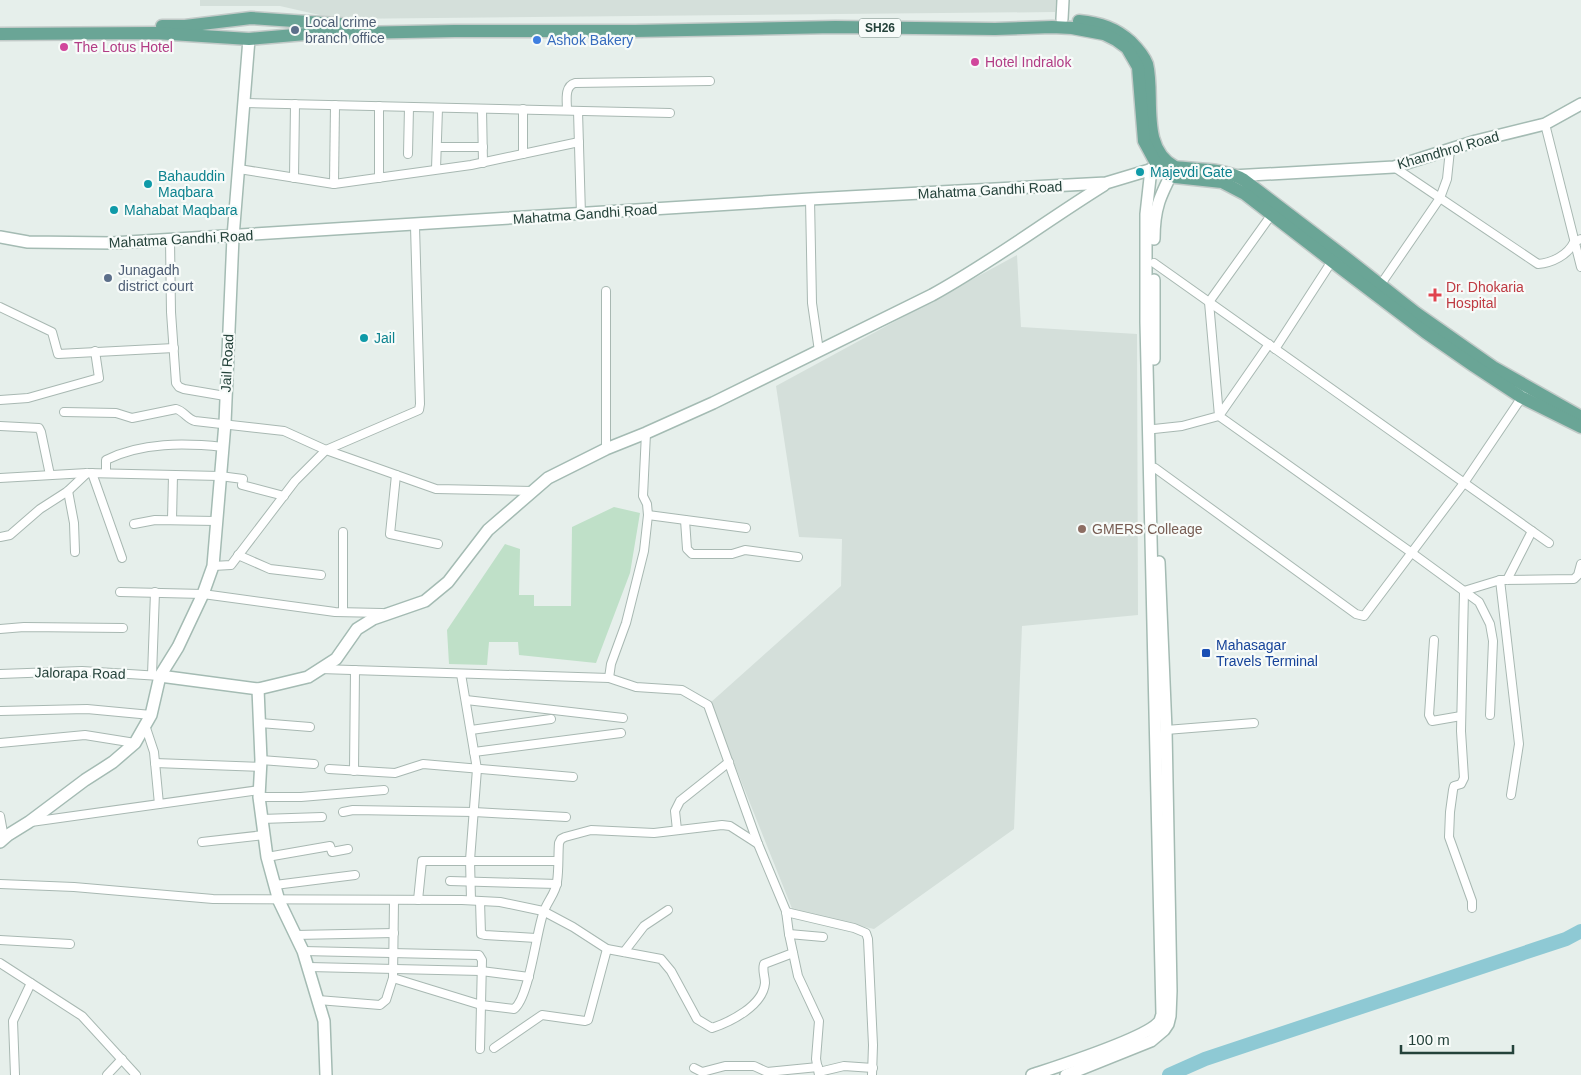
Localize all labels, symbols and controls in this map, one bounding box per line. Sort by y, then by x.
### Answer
place label: Local crime branch office [305,14,385,46]
road number: SH26 [859,18,901,38]
marker: Local crime branch office [289,24,301,36]
place label: Ashok Bakery [547,32,633,48]
marker: Ashok Bakery [531,34,543,46]
place label: The Lotus Hotel [74,39,173,55]
marker: The Lotus Hotel [58,41,70,53]
place label: Hotel Indralok [985,54,1072,70]
marker: Hotel Indralok [969,56,981,68]
street label: Khamdhrol Road [1395,128,1501,172]
place label: Majevdi Gate [1150,164,1233,180]
marker: Majevdi Gate [1134,166,1146,178]
place label: Bahauddin Maqbara [158,168,225,200]
marker: Bahauddin Maqbara [142,178,154,190]
street label: Mahatma Gandhi Road [917,178,1063,202]
street label: Mahatma Gandhi Road [512,201,658,227]
place label: Mahabat Maqbara [124,202,238,218]
marker: Mahabat Maqbara [108,204,120,216]
street label: Mahatma Gandhi Road [108,227,254,251]
place label: Junagadh district court [118,262,194,294]
marker: Junagadh district court [102,272,114,284]
place label: Dr. Dhokaria Hospital [1446,279,1524,311]
marker: Dr. Dhokaria Hospital [1428,288,1442,302]
place label: Jail [374,330,395,346]
marker: Jail [358,332,370,344]
street label: Jail Road [217,333,237,393]
place label: GMERS Colleage [1092,521,1203,537]
marker: GMERS Colleage [1076,523,1088,535]
place label: Mahasagar Travels Terminal [1216,637,1318,669]
marker: Mahasagar Travels Terminal [1200,647,1212,659]
street label: Jalorapa Road [34,664,126,682]
scale bar [1401,1022,1514,1054]
text: 100 m [1408,1031,1450,1048]

